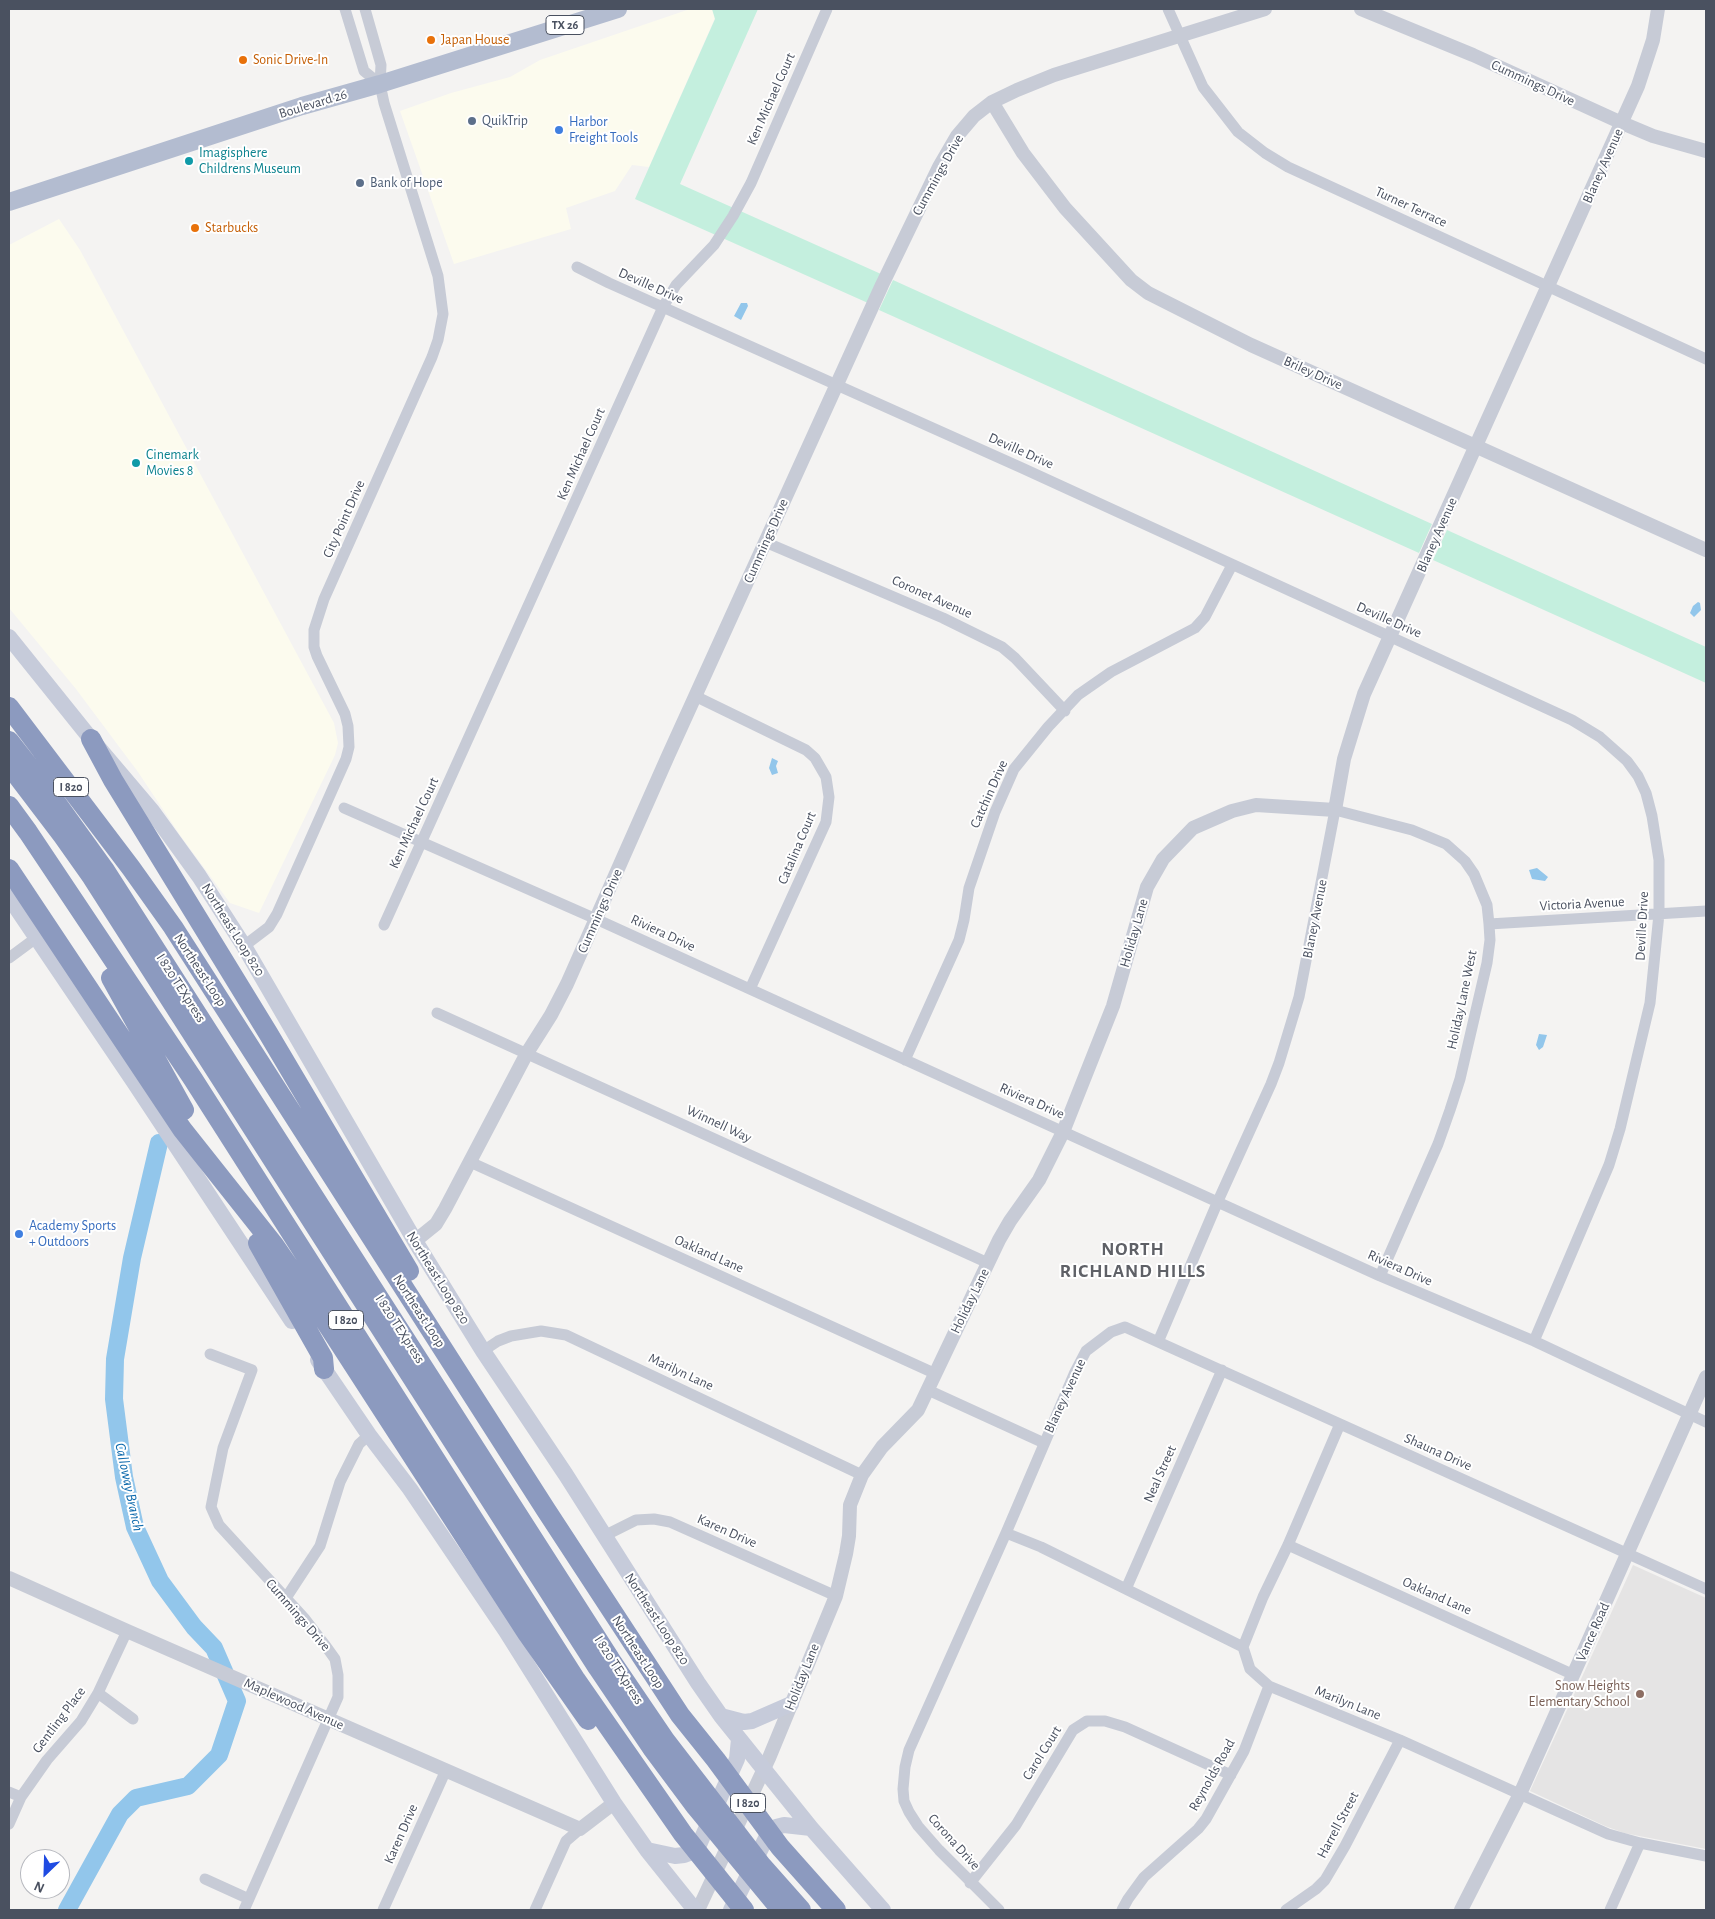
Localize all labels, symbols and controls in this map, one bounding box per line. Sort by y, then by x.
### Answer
road number: TX 26 [546,16,584,34]
place label: Japan House [441,32,509,48]
marker: Japan House [425,34,437,46]
street label: Ken Michael Court [743,50,799,148]
place label: Sonic Drive-In [253,52,328,68]
marker: Sonic Drive-In [237,54,249,66]
street label: Cummings Drive [1488,56,1578,110]
street label: Boulevard 26 [277,86,349,122]
place label: QuikTrip [482,113,528,129]
place label: Harbor Freight Tools [569,114,638,146]
marker: QuikTrip [466,115,478,127]
marker: Harbor Freight Tools [553,124,565,136]
street label: Blaney Avenue [1579,126,1627,206]
street label: Cummings Drive [909,131,967,219]
place label: Imagisphere Childrens Museum [199,145,301,178]
marker: Imagisphere Childrens Museum [183,155,195,167]
place label: Bank of Hope [370,175,443,191]
marker: Bank of Hope [354,177,366,189]
street label: Turner Terrace [1372,183,1450,231]
place label: Starbucks [205,220,258,236]
marker: Starbucks [189,222,201,234]
street label: Deville Drive [616,264,686,308]
street label: Briley Drive [1281,353,1345,393]
street label: Ken Michael Court [553,405,609,503]
street label: Deville Drive [986,429,1056,473]
place label: Cinemark Movies 8 [146,447,199,480]
marker: Cinemark Movies 8 [130,457,142,469]
street label: City Point Drive [319,477,369,561]
street label: Blaney Avenue [1413,495,1461,575]
street label: Cummings Drive [740,496,792,586]
street label: Coronet Avenue [889,572,975,622]
street label: Deville Drive [1354,598,1424,642]
street label: Catchin Drive [967,757,1011,831]
street label: Ken Michael Court [385,775,443,871]
road number: I 820 [54,778,88,796]
street label: Catalina Court [774,809,820,887]
street label: Cummings Drive [574,866,626,956]
street label: Blaney Avenue [1299,878,1331,960]
street label: Northeast Loop 820 [198,880,268,980]
street label: Deville Drive [1632,891,1652,961]
street label: Victoria Avenue [1539,893,1625,915]
street label: Holiday Lane [1116,897,1152,969]
street label: Riviera Drive [628,911,698,955]
street label: Northeast Loop [170,930,230,1010]
street label: Holiday Lane West [1443,949,1481,1051]
street label: I 820 TEXpress [152,950,210,1026]
street label: Riviera Drive [997,1079,1067,1123]
street label: Winnell Way [684,1102,754,1146]
place label: Academy Sports + Outdoors [29,1218,116,1250]
marker: Academy Sports + Outdoors [13,1228,25,1240]
street label: Northeast Loop 820 [403,1228,473,1328]
street label: Oakland Lane [672,1231,746,1277]
district label: NORTH RICHLAND HILLS [1058,1238,1208,1282]
street label: Riviera Drive [1365,1246,1435,1290]
street label: Holiday Lane [947,1266,993,1336]
street label: Northeast Loop [389,1271,449,1351]
street label: I 820 TEXpress [371,1291,429,1367]
road number: I 820 [328,1310,364,1330]
street label: Marilyn Lane [646,1350,716,1394]
street label: Blaney Avenue [1040,1356,1090,1436]
street label: Shauna Drive [1402,1430,1474,1474]
water label: Calloway Branch [111,1441,147,1533]
street label: Neal Street [1140,1443,1180,1505]
street label: Karen Drive [695,1510,759,1552]
street label: Northeast Loop 820 [621,1570,693,1668]
street label: Oakland Lane [1400,1573,1474,1619]
street label: Cummings Drive [262,1575,334,1655]
street label: Vance Road [1573,1600,1613,1664]
street label: Northeast Loop [608,1612,668,1692]
street label: I 820 TEXpress [590,1632,648,1708]
street label: Holiday Lane [781,1641,823,1713]
street label: Maplewood Avenue [241,1674,347,1734]
place label: Snow Heights Elementary School [1529,1678,1630,1710]
street label: Marilyn Lane [1312,1682,1384,1724]
street label: Gentling Place [29,1684,89,1756]
marker: Snow Heights Elementary School [1634,1688,1646,1700]
street label: Carol Court [1019,1723,1065,1783]
street label: Reynolds Road [1185,1736,1239,1814]
street label: Harrell Street [1313,1789,1363,1861]
road number: I 820 [730,1794,766,1812]
street label: Karen Drive [380,1802,422,1866]
street label: Corona Drive [924,1810,984,1874]
north arrow [20,1849,70,1899]
text: N [32,1878,47,1895]

